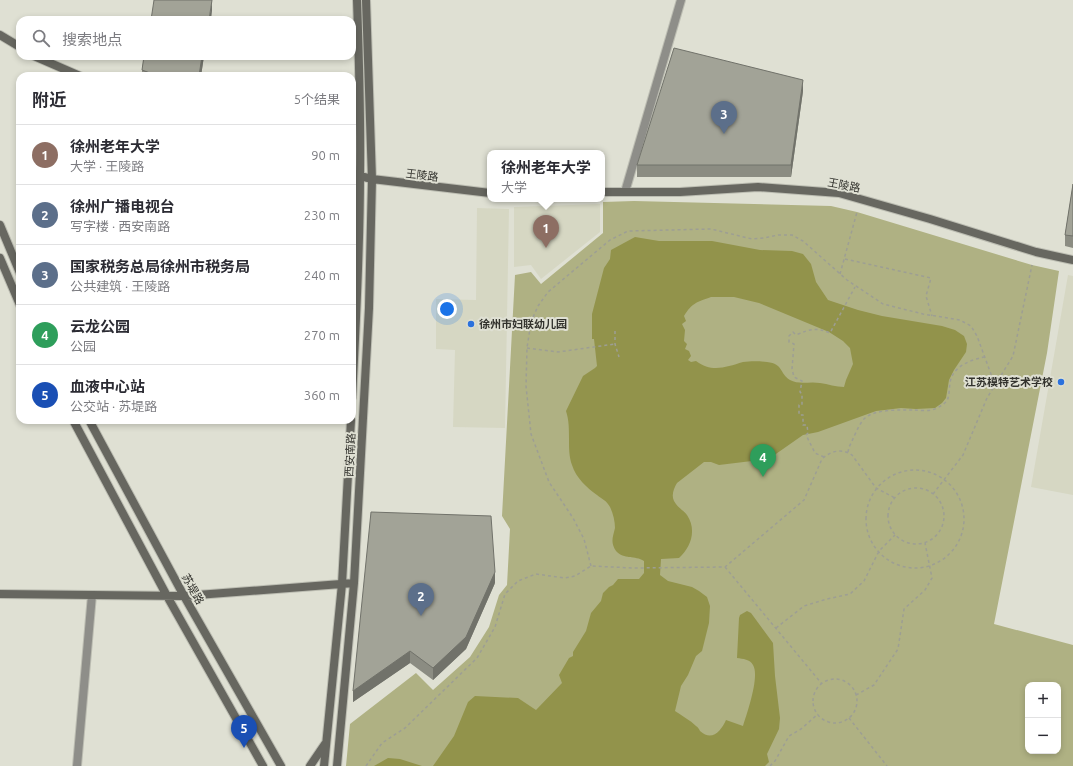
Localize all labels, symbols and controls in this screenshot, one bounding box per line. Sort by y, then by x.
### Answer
search box [16,16,356,60]
icon: search [30,27,52,49]
text: 搜索地点 [62,31,122,48]
text: 附近 [32,90,66,109]
text: 5个结果 [294,92,340,106]
pin: 3 [711,101,737,134]
text: 徐州老年大学 [70,138,160,155]
text: 1 [41,148,49,162]
text: 90 m [311,148,340,162]
popup [487,150,605,202]
text: 大学 · 王陵路 [70,159,144,173]
text: 徐州老年大学 [501,159,591,176]
street label: 王陵路 [405,167,439,183]
street label: 王陵路 [827,176,861,194]
text: 大学 [501,180,527,194]
text: 徐州广播电视台 [70,198,175,215]
text: 2 [41,208,49,222]
text: 230 m [304,208,340,222]
pin: 1 [533,215,559,248]
text: 写字楼 · 西安南路 [70,219,170,233]
text: 国家税务总局徐州市税务局 [70,258,250,275]
text: 3 [41,268,49,282]
text: 240 m [304,268,340,282]
text: 公共建筑 · 王陵路 [70,279,170,293]
your location [437,299,457,319]
text: 云龙公园 [70,318,130,335]
place label: 徐州市妇联幼儿园 [479,318,567,330]
marker: 徐州市妇联幼儿园 [466,319,476,329]
text: 4 [41,328,49,342]
text: 270 m [304,328,340,342]
text: 公园 [70,339,96,353]
place label: 江苏模特艺术学校 [965,376,1053,388]
marker: 江苏模特艺术学校 [1056,377,1066,387]
text: 血液中心站 [70,378,145,395]
text: 5 [41,388,49,402]
text: 360 m [304,388,340,402]
text: 公交站 · 苏堤路 [70,399,157,413]
street label: 西安南路 [343,433,357,477]
pin: 4 [750,444,776,477]
street label: 苏堤路 [180,572,206,606]
pin: 2 [408,583,434,616]
map controls [1025,682,1061,754]
button: + [1025,682,1061,718]
pin: 5 [231,715,257,748]
button: − [1025,718,1061,754]

